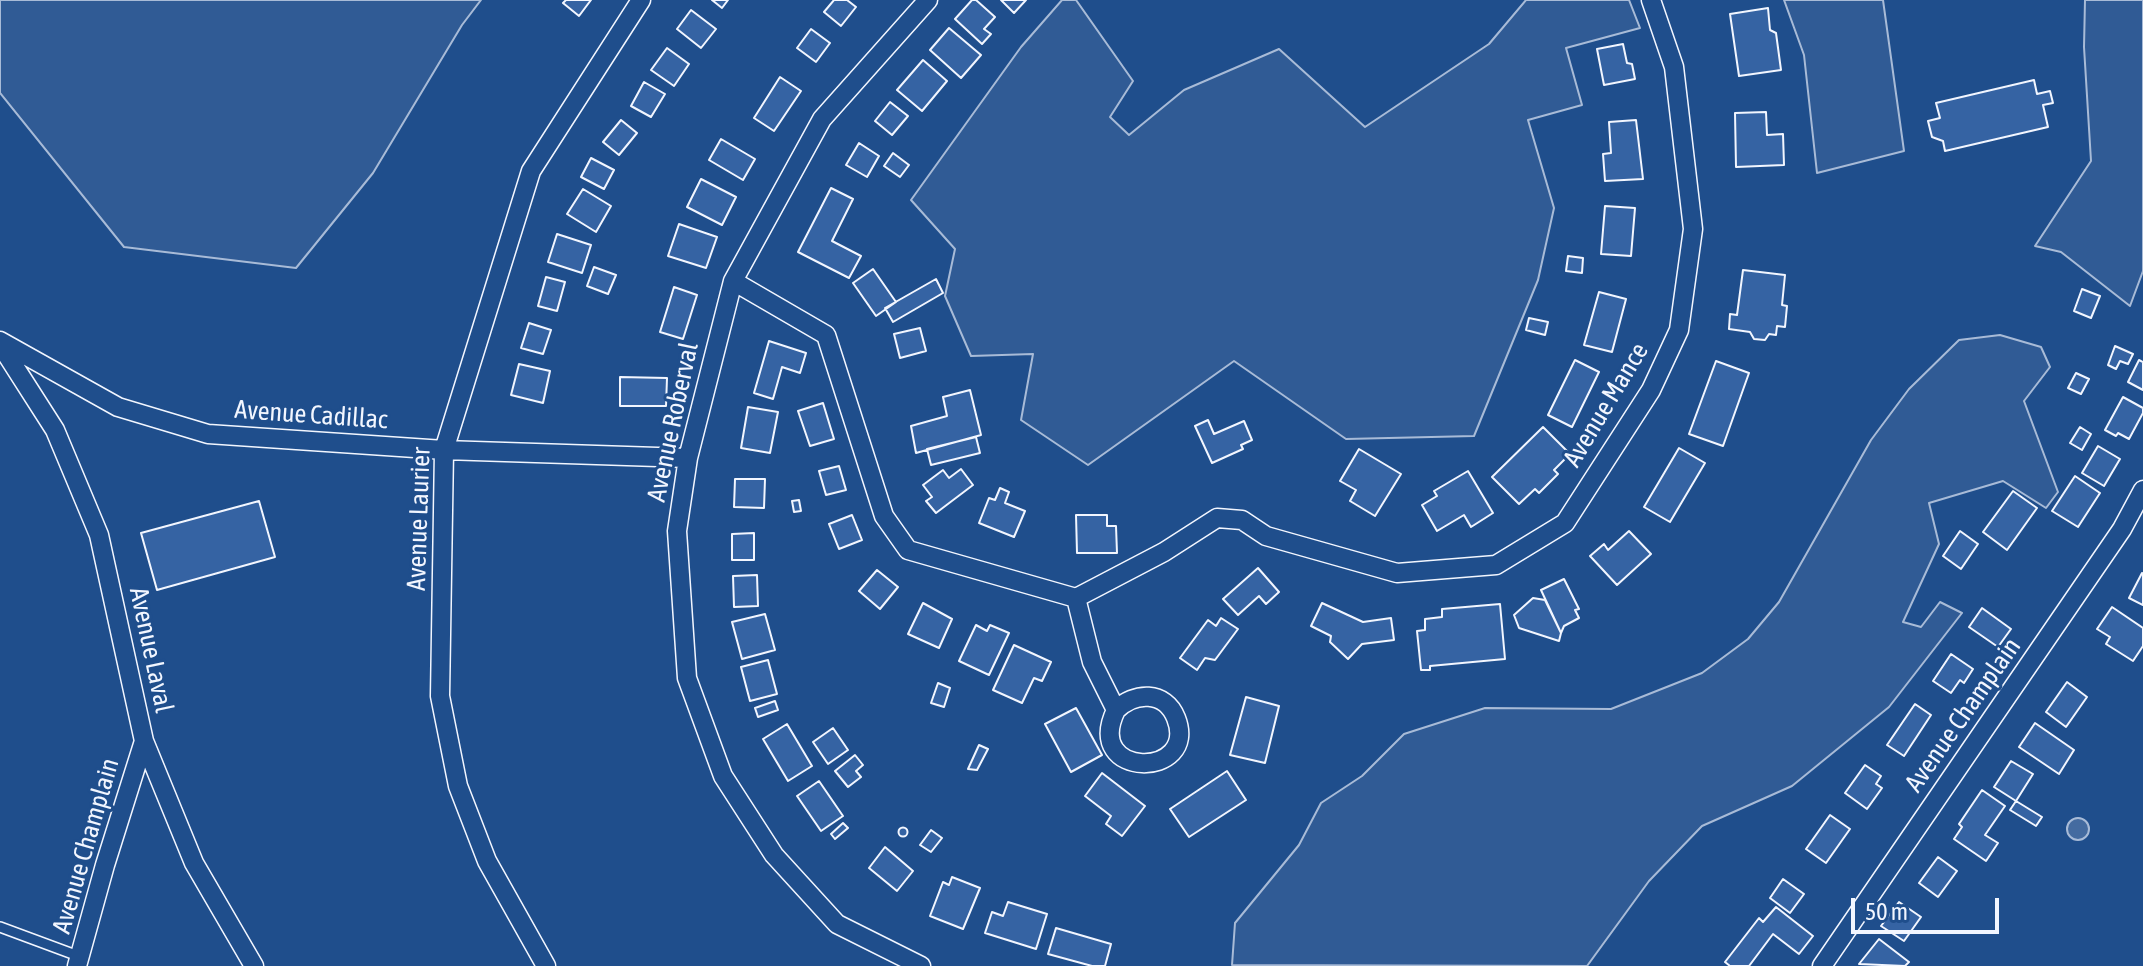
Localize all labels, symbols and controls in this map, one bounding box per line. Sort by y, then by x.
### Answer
street label: Avenue Mance [1557,337,1655,473]
street label: Avenue Roberval [641,340,705,504]
street label: Avenue Cadillac [234,394,388,436]
street label: Avenue Laurier [401,447,437,591]
street label: Avenue Laval [123,585,179,715]
street label: Avenue Champlain [1898,632,2028,798]
street label: Avenue Champlain [46,755,126,937]
scale bar [1855,882,2003,932]
text: 50 m [1865,898,1908,925]

